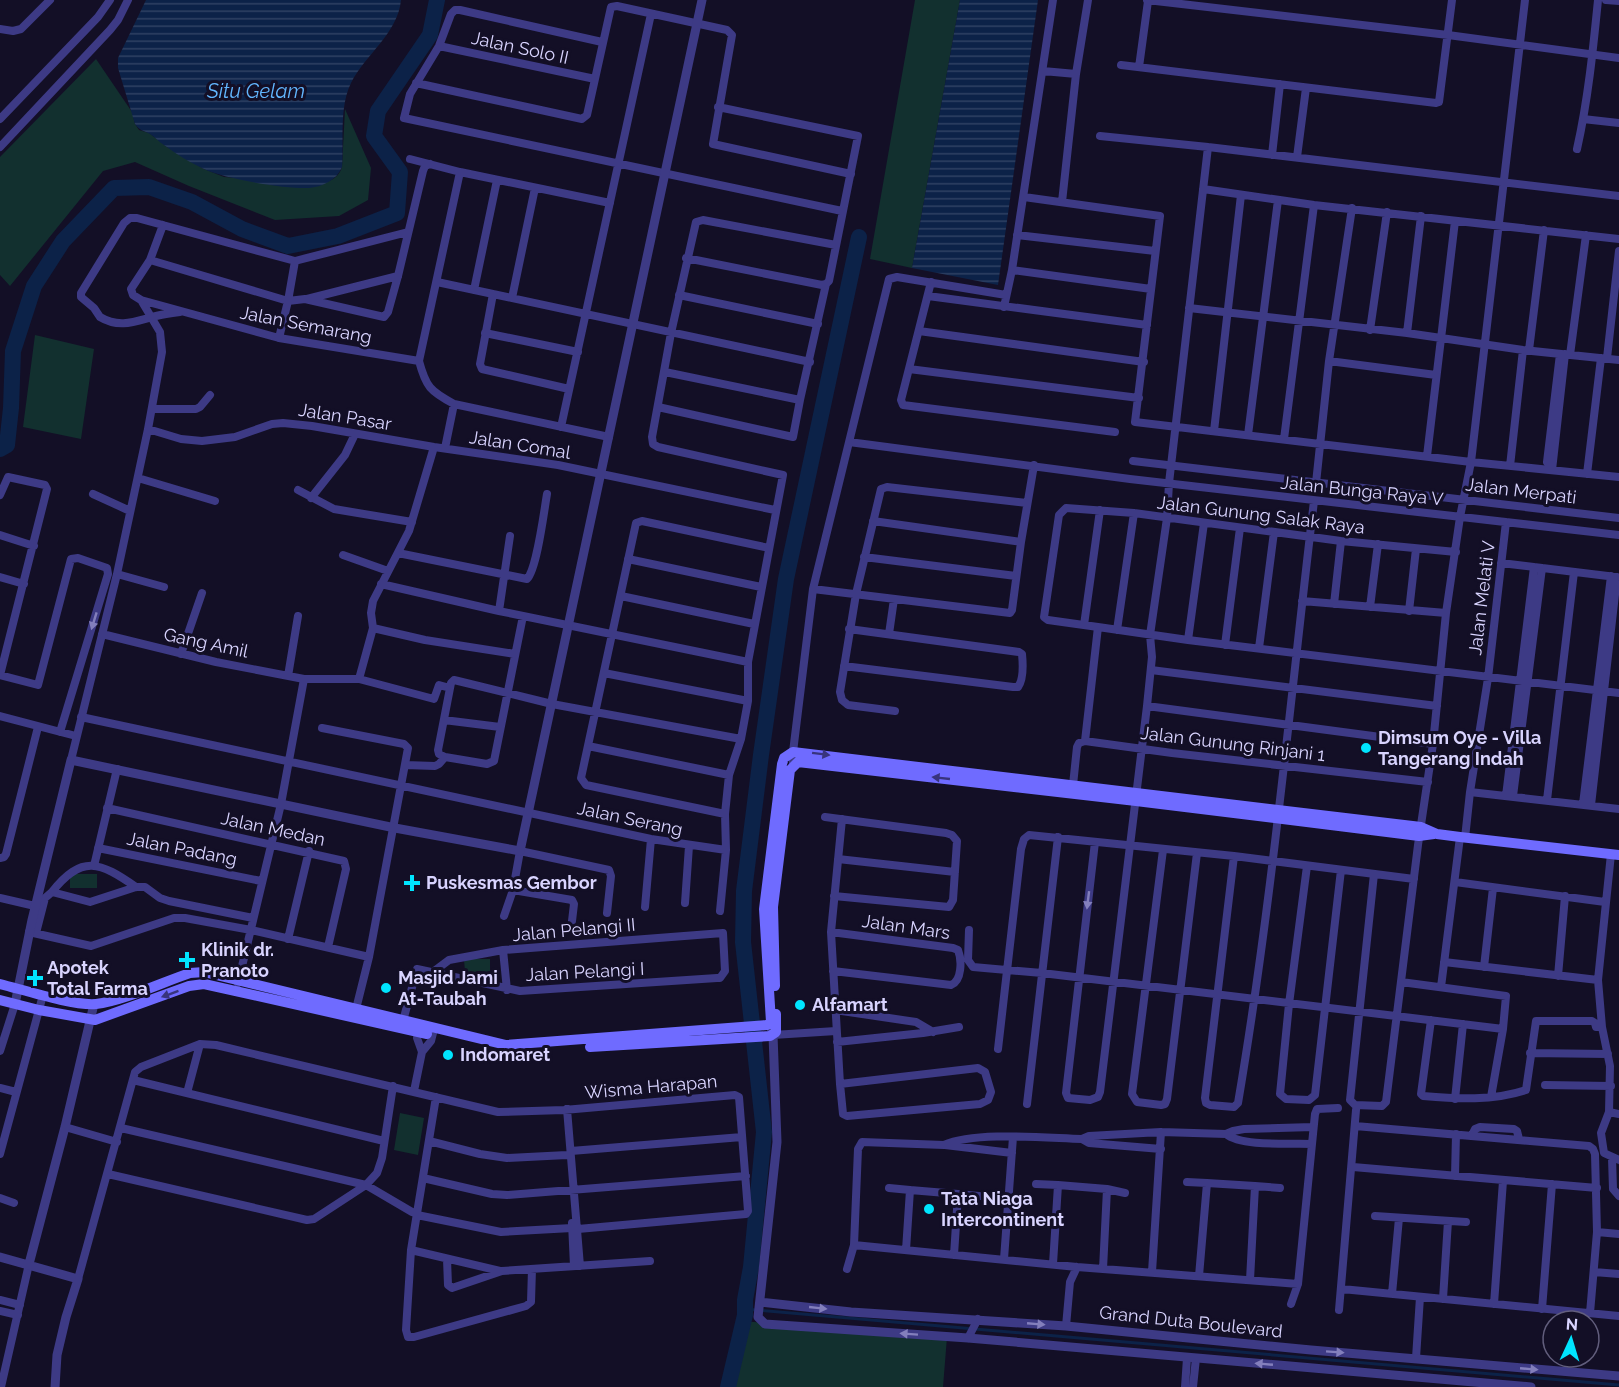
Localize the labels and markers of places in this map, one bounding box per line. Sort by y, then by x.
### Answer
place label: Dimsum Oye - Villa Tangerang Indah [1378,727,1541,769]
marker: Dimsum Oye - Villa Tangerang Indah [1359,741,1373,755]
place label: Puskesmas Gembor [426,872,597,893]
marker: Puskesmas Gembor [403,874,421,892]
place label: Klinik dr. Pranoto [201,939,274,981]
marker: Klinik dr. Pranoto [178,951,196,969]
place label: Apotek Total Farma [47,957,148,999]
place label: Masjid Jami At-Taubah [398,967,498,1009]
marker: Apotek Total Farma [28,971,42,985]
marker: Masjid Jami At-Taubah [379,981,393,995]
place label: Alfamart [812,994,888,1015]
marker: Alfamart [793,998,807,1012]
place label: Indomaret [460,1044,550,1065]
marker: Indomaret [441,1048,455,1062]
place label: Tata Niaga Intercontinent [941,1188,1064,1230]
marker: Tata Niaga Intercontinent [922,1202,936,1216]

